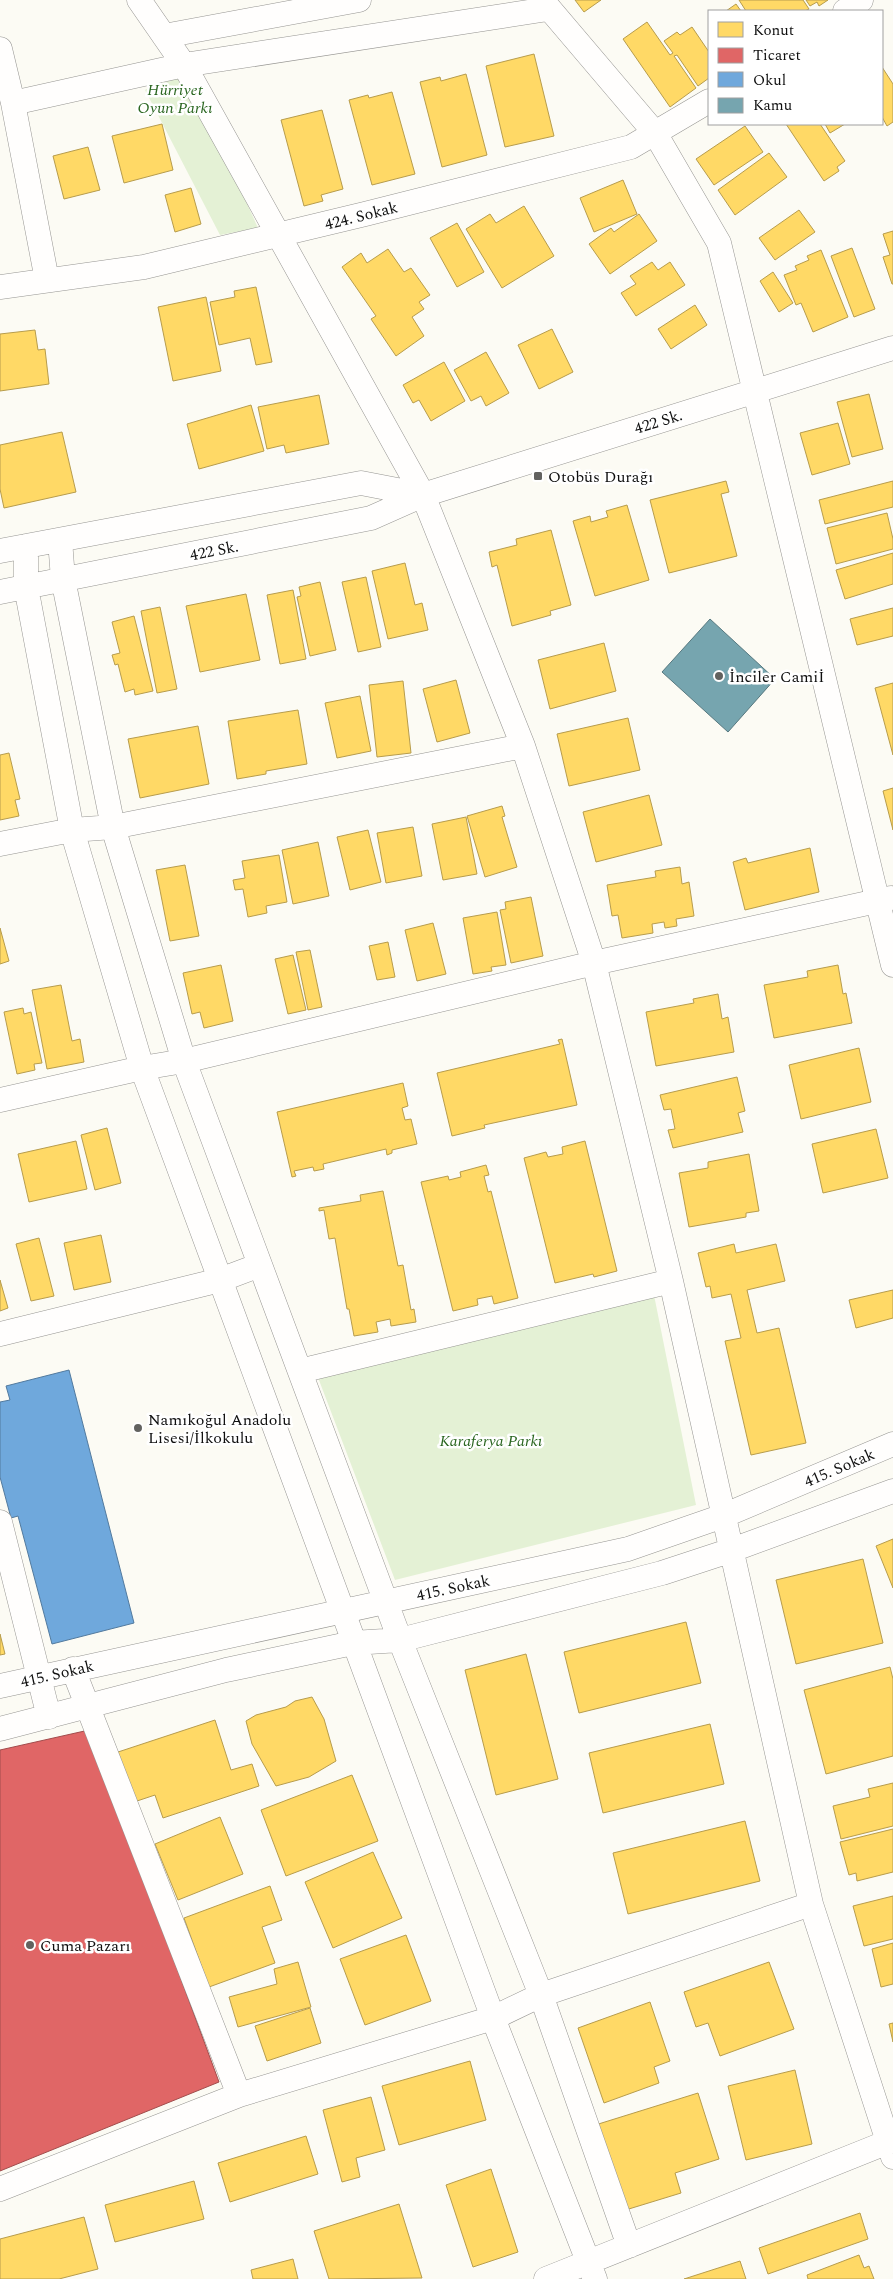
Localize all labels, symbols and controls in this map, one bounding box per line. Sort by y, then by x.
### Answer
legend [708,10,883,125]
text: Konut [753,19,794,42]
text: Ticaret [753,44,801,67]
text: Okul [753,69,786,92]
park label: Hürriyet Oyun Parkı [137,78,213,120]
text: Kamu [753,94,792,117]
street label: 424. Sokak [322,195,401,237]
street label: 422 Sk. [631,403,685,441]
place label: Otobüs Durağı [548,465,653,489]
marker: Otobüs Durağı [532,470,544,482]
street label: 422 Sk. [188,535,241,567]
place label: İnciler Camiİ [729,665,824,689]
marker: İnciler Camiİ [713,670,725,682]
place label: Namıkoğul Anadolu Lisesi/İlkokulu [148,1408,291,1450]
marker: Namıkoğul Anadolu Lisesi/İlkokulu [132,1422,144,1434]
park label: Karaferya Parkı [440,1429,543,1453]
street label: 415. Sokak [800,1442,879,1494]
street label: 415. Sokak [414,1568,492,1607]
street label: 415. Sokak [18,1654,96,1694]
place label: Cuma Pazarı [40,1934,131,1958]
marker: Cuma Pazarı [24,1939,36,1951]

